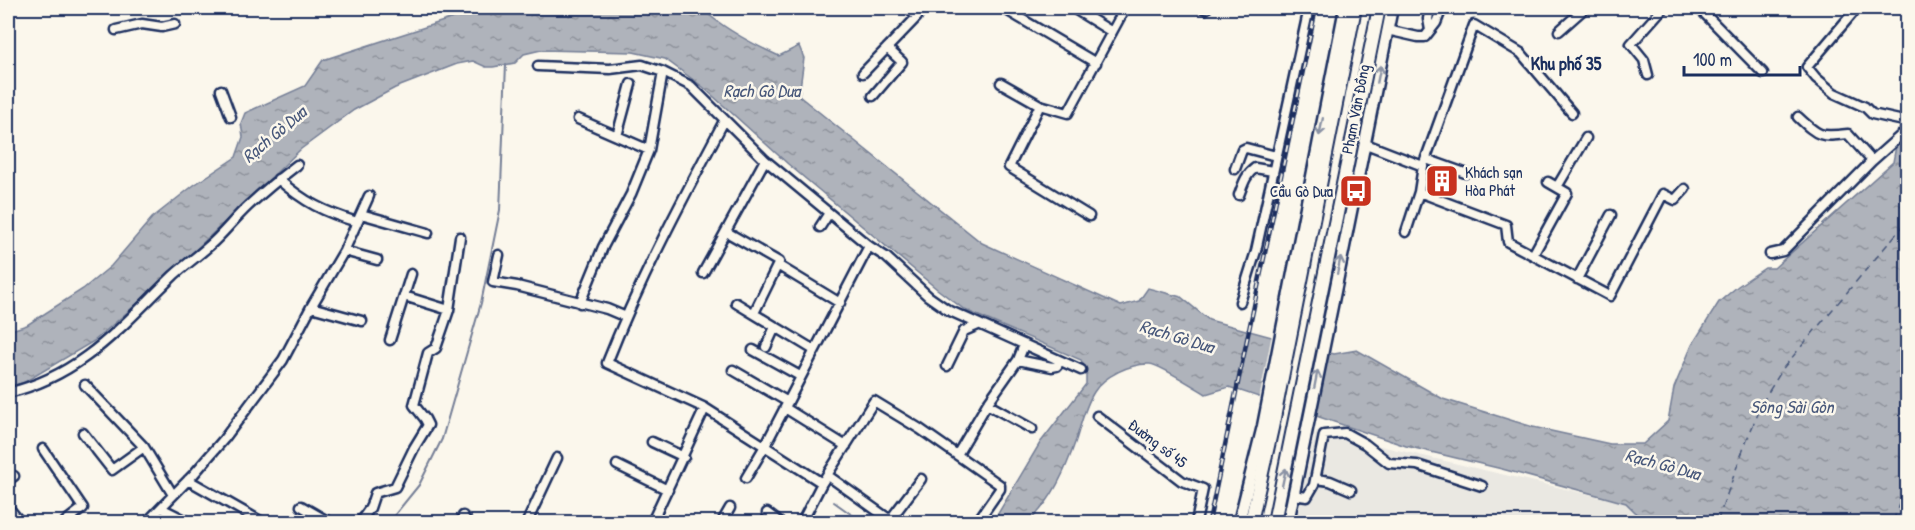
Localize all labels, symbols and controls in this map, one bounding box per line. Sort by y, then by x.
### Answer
scale bar [1684,39,1800,77]
text: 100 m [1693,47,1732,72]
district label: Khu phố 35 [1531,51,1602,77]
street label: Phạm Văn Đồng [1336,62,1374,156]
one-way arrow [1374,65,1385,84]
water label: Rạch Gò Dưa [724,78,802,103]
water label: Rạch Gò Dưa [237,99,313,168]
one-way arrow [1315,116,1326,136]
place label: Khách sạn Hòa Phát [1465,161,1523,201]
building icon: Khách sạn Hòa Phát [1424,163,1460,199]
bus stop icon: Cầu Gò Dưa [1338,173,1374,209]
place label: Cầu Gò Dưa [1270,180,1333,202]
one-way arrow [1334,256,1346,275]
water label: Rạch Gò Dưa [1137,313,1219,360]
one-way arrow [1311,369,1322,389]
water label: Sông Sài Gòn [1750,394,1836,419]
street label: Đường số 45 [1124,414,1192,473]
water label: Rạch Gò Dưa [1623,442,1705,487]
one-way arrow [1279,468,1290,487]

